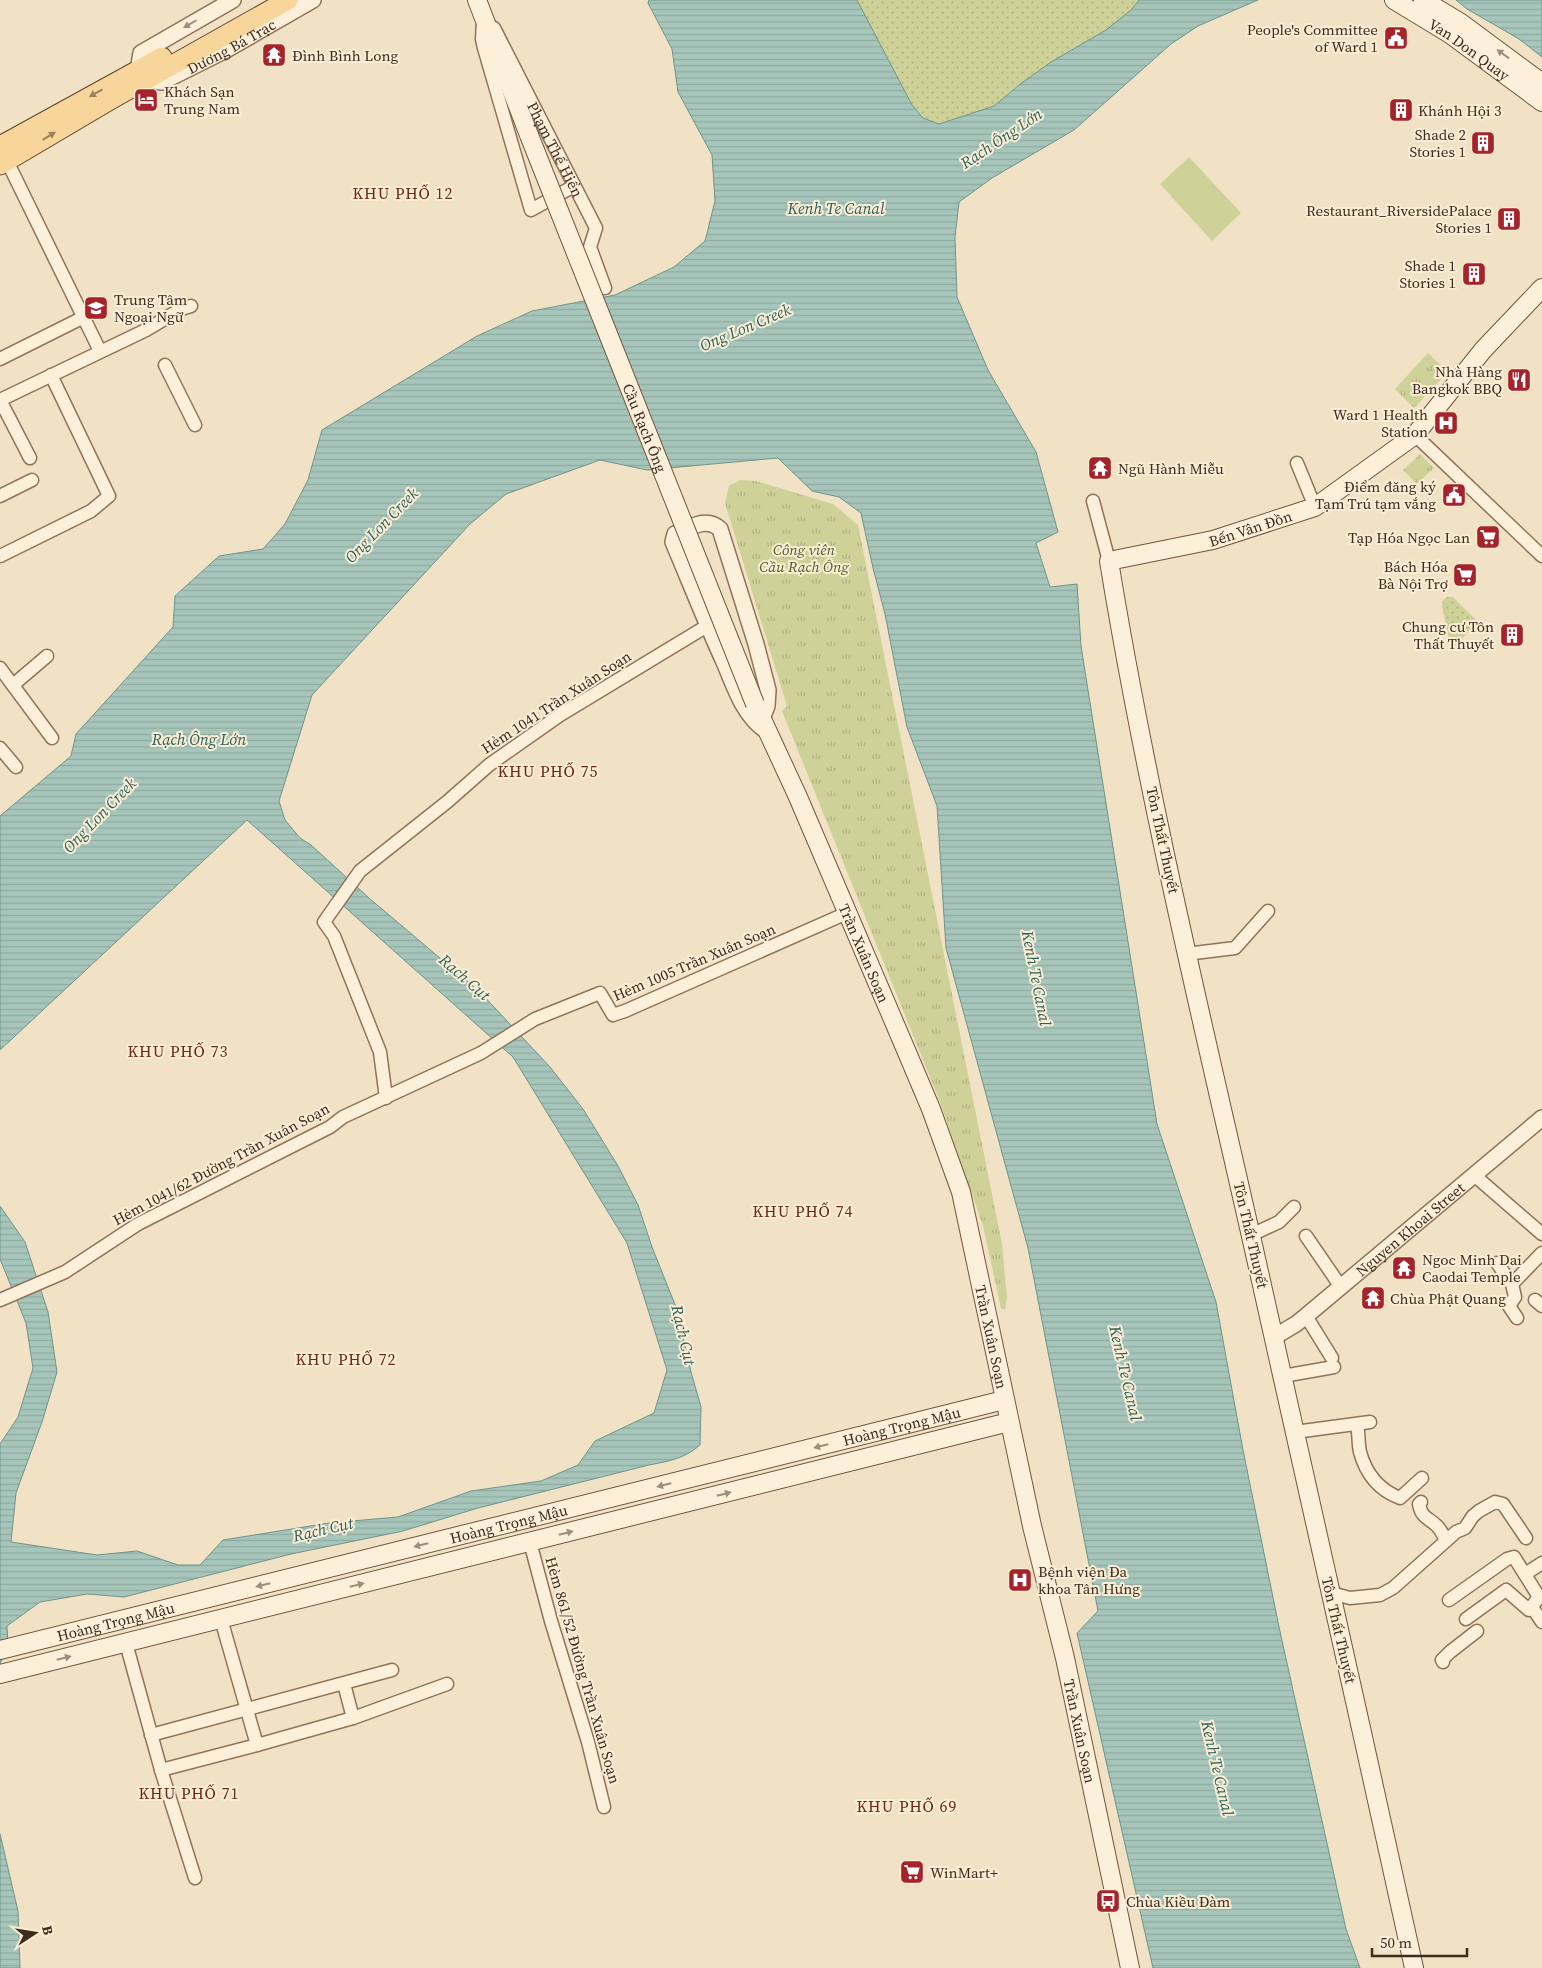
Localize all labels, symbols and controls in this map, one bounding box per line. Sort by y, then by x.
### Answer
street label: Dương Bá Trạc [183,13,279,78]
street label: Van Don Quay [1425,13,1514,85]
place label: People's Committee of Ward 1 [1247,19,1378,57]
one-way arrow [183,20,198,28]
public building icon: People's Committee of Ward 1 [1383,25,1409,51]
temple icon: Đình Bình Long [261,42,287,68]
place label: Đình Bình Long [292,45,398,66]
one-way arrow [1496,49,1510,59]
place label: Khách Sạn Trung Nam [164,81,240,119]
hotel icon: Khách Sạn Trung Nam [133,87,159,113]
one-way arrow [88,89,103,97]
building icon: Khánh Hội 3 [1388,97,1414,123]
street label: Phạm Thế Hiển [523,98,589,200]
place label: Khánh Hội 3 [1418,100,1501,121]
water label: Rạch Ông Lớn [955,103,1046,174]
place label: Shade 2 Stories 1 [1409,124,1466,162]
building icon: Shade 2 Stories 1 [1470,130,1496,156]
one-way arrow [42,132,55,141]
district label: KHU PHỐ 12 [352,182,454,204]
water label: Kenh Te Canal [787,197,885,219]
place label: Restaurant_RiversidePalace Stories 1 [1306,200,1492,238]
building icon: Restaurant_RiversidePalace Stories 1 [1496,206,1522,232]
place label: Shade 1 Stories 1 [1399,255,1456,293]
building icon: Shade 1 Stories 1 [1461,261,1487,287]
place label: Trung Tâm Ngoại Ngữ [114,289,188,327]
school or university icon: Trung Tâm Ngoại Ngữ [83,295,109,321]
water label: Ong Lon Creek [696,298,794,356]
place label: Nhà Hàng Bangkok BBQ [1412,361,1502,399]
restaurant icon: Nhà Hàng Bangkok BBQ [1506,367,1532,393]
street label: Cầu Rạch Ông [618,380,672,475]
place label: Ward 1 Health Station [1333,404,1428,442]
hospital icon: Ward 1 Health Station [1433,410,1459,436]
temple icon: Ngũ Hành Miễu [1087,455,1113,481]
place label: Ngũ Hành Miễu [1118,458,1224,479]
place label: Điểm đăng ký Tạm Trú tạm vắng [1315,476,1436,514]
water label: Ong Lon Creek [340,482,423,567]
public building icon: Điểm đăng ký Tạm Trú tạm vắng [1441,482,1467,508]
street label: Bến Vân Đồn [1206,505,1294,551]
supermarket icon: Tạp Hóa Ngọc Lan [1475,524,1501,550]
place label: Tạp Hóa Ngọc Lan [1348,527,1470,548]
park label: Công viên Cầu Rạch Ông [759,539,849,577]
place label: Bách Hóa Bà Nội Trợ [1378,556,1448,594]
supermarket icon: Bách Hóa Bà Nội Trợ [1452,562,1478,588]
place label: Chung cư Tôn Thất Thuyết [1402,616,1494,654]
building icon: Chung cư Tôn Thất Thuyết [1499,622,1525,648]
street label: Hẻm 1041 Trần Xuân Soạn [477,646,635,758]
water label: Rạch Ông Lớn [151,728,246,750]
district label: KHU PHỐ 75 [497,760,599,782]
water label: Ong Lon Creek [58,772,141,857]
street label: Tôn Thất Thuyết [1141,785,1185,895]
street label: Trần Xuân Soạn [834,900,895,1006]
street label: Hẻm 1005 Trần Xuân Soạn [609,918,779,1006]
water label: Kenh Te Canal [1017,927,1057,1028]
water label: Rạch Cụt [434,948,496,1006]
district label: KHU PHỐ 73 [127,1040,229,1062]
street label: Hẻm 1041/62 Đường Trần Xuân Soạn [109,1098,333,1230]
street label: Nguyen Khoai Street [1351,1177,1469,1281]
street label: Tôn Thất Thuyết [1229,1180,1273,1290]
district label: KHU PHỐ 74 [752,1200,854,1222]
place label: Ngoc Minh Dai Caodai Temple [1422,1249,1522,1287]
temple icon: Ngoc Minh Dai Caodai Temple [1391,1255,1417,1281]
street label: Trần Xuân Soạn [971,1283,1013,1391]
temple icon: Chùa Phật Quang [1360,1285,1386,1311]
place label: Chùa Phật Quang [1390,1288,1506,1309]
water label: Rạch Cụt [666,1302,702,1368]
water label: Kenh Te Canal [1104,1322,1148,1423]
district label: KHU PHỐ 72 [295,1348,397,1370]
street label: Hoàng Trọng Mậu [840,1401,963,1450]
one-way arrow [814,1442,829,1450]
one-way arrow [656,1481,671,1489]
one-way arrow [716,1490,731,1498]
street label: Hoàng Trọng Mậu [447,1499,570,1548]
water label: Rạch Cụt [290,1511,356,1547]
one-way arrow [558,1529,573,1537]
one-way arrow [413,1542,428,1550]
street label: Hẻm 861/52 Đường Trần Xuân Soạn [540,1554,626,1786]
place label: Bệnh viện Đa khoa Tân Hưng [1038,1561,1140,1599]
hospital icon: Bệnh viện Đa khoa Tân Hưng [1007,1567,1033,1593]
street label: Tôn Thất Thuyết [1317,1575,1361,1685]
one-way arrow [256,1581,271,1589]
one-way arrow [350,1581,365,1589]
street label: Hoàng Trọng Mậu [54,1596,177,1646]
one-way arrow [56,1654,71,1662]
street label: Trần Xuân Soạn [1059,1677,1101,1785]
water label: Kenh Te Canal [1196,1717,1240,1818]
district label: KHU PHỐ 71 [138,1782,240,1804]
district label: KHU PHỐ 69 [856,1795,958,1817]
supermarket icon: WinMart+ [899,1859,925,1885]
place label: WinMart+ [930,1862,998,1883]
bus stop icon: Chùa Kiều Đàm [1095,1888,1121,1914]
place label: Chùa Kiều Đàm [1126,1891,1231,1912]
north arrow [10,1908,60,1958]
text: B [37,1924,58,1937]
scale bar [1372,1926,1467,1958]
text: 50 m [1380,1932,1412,1953]

